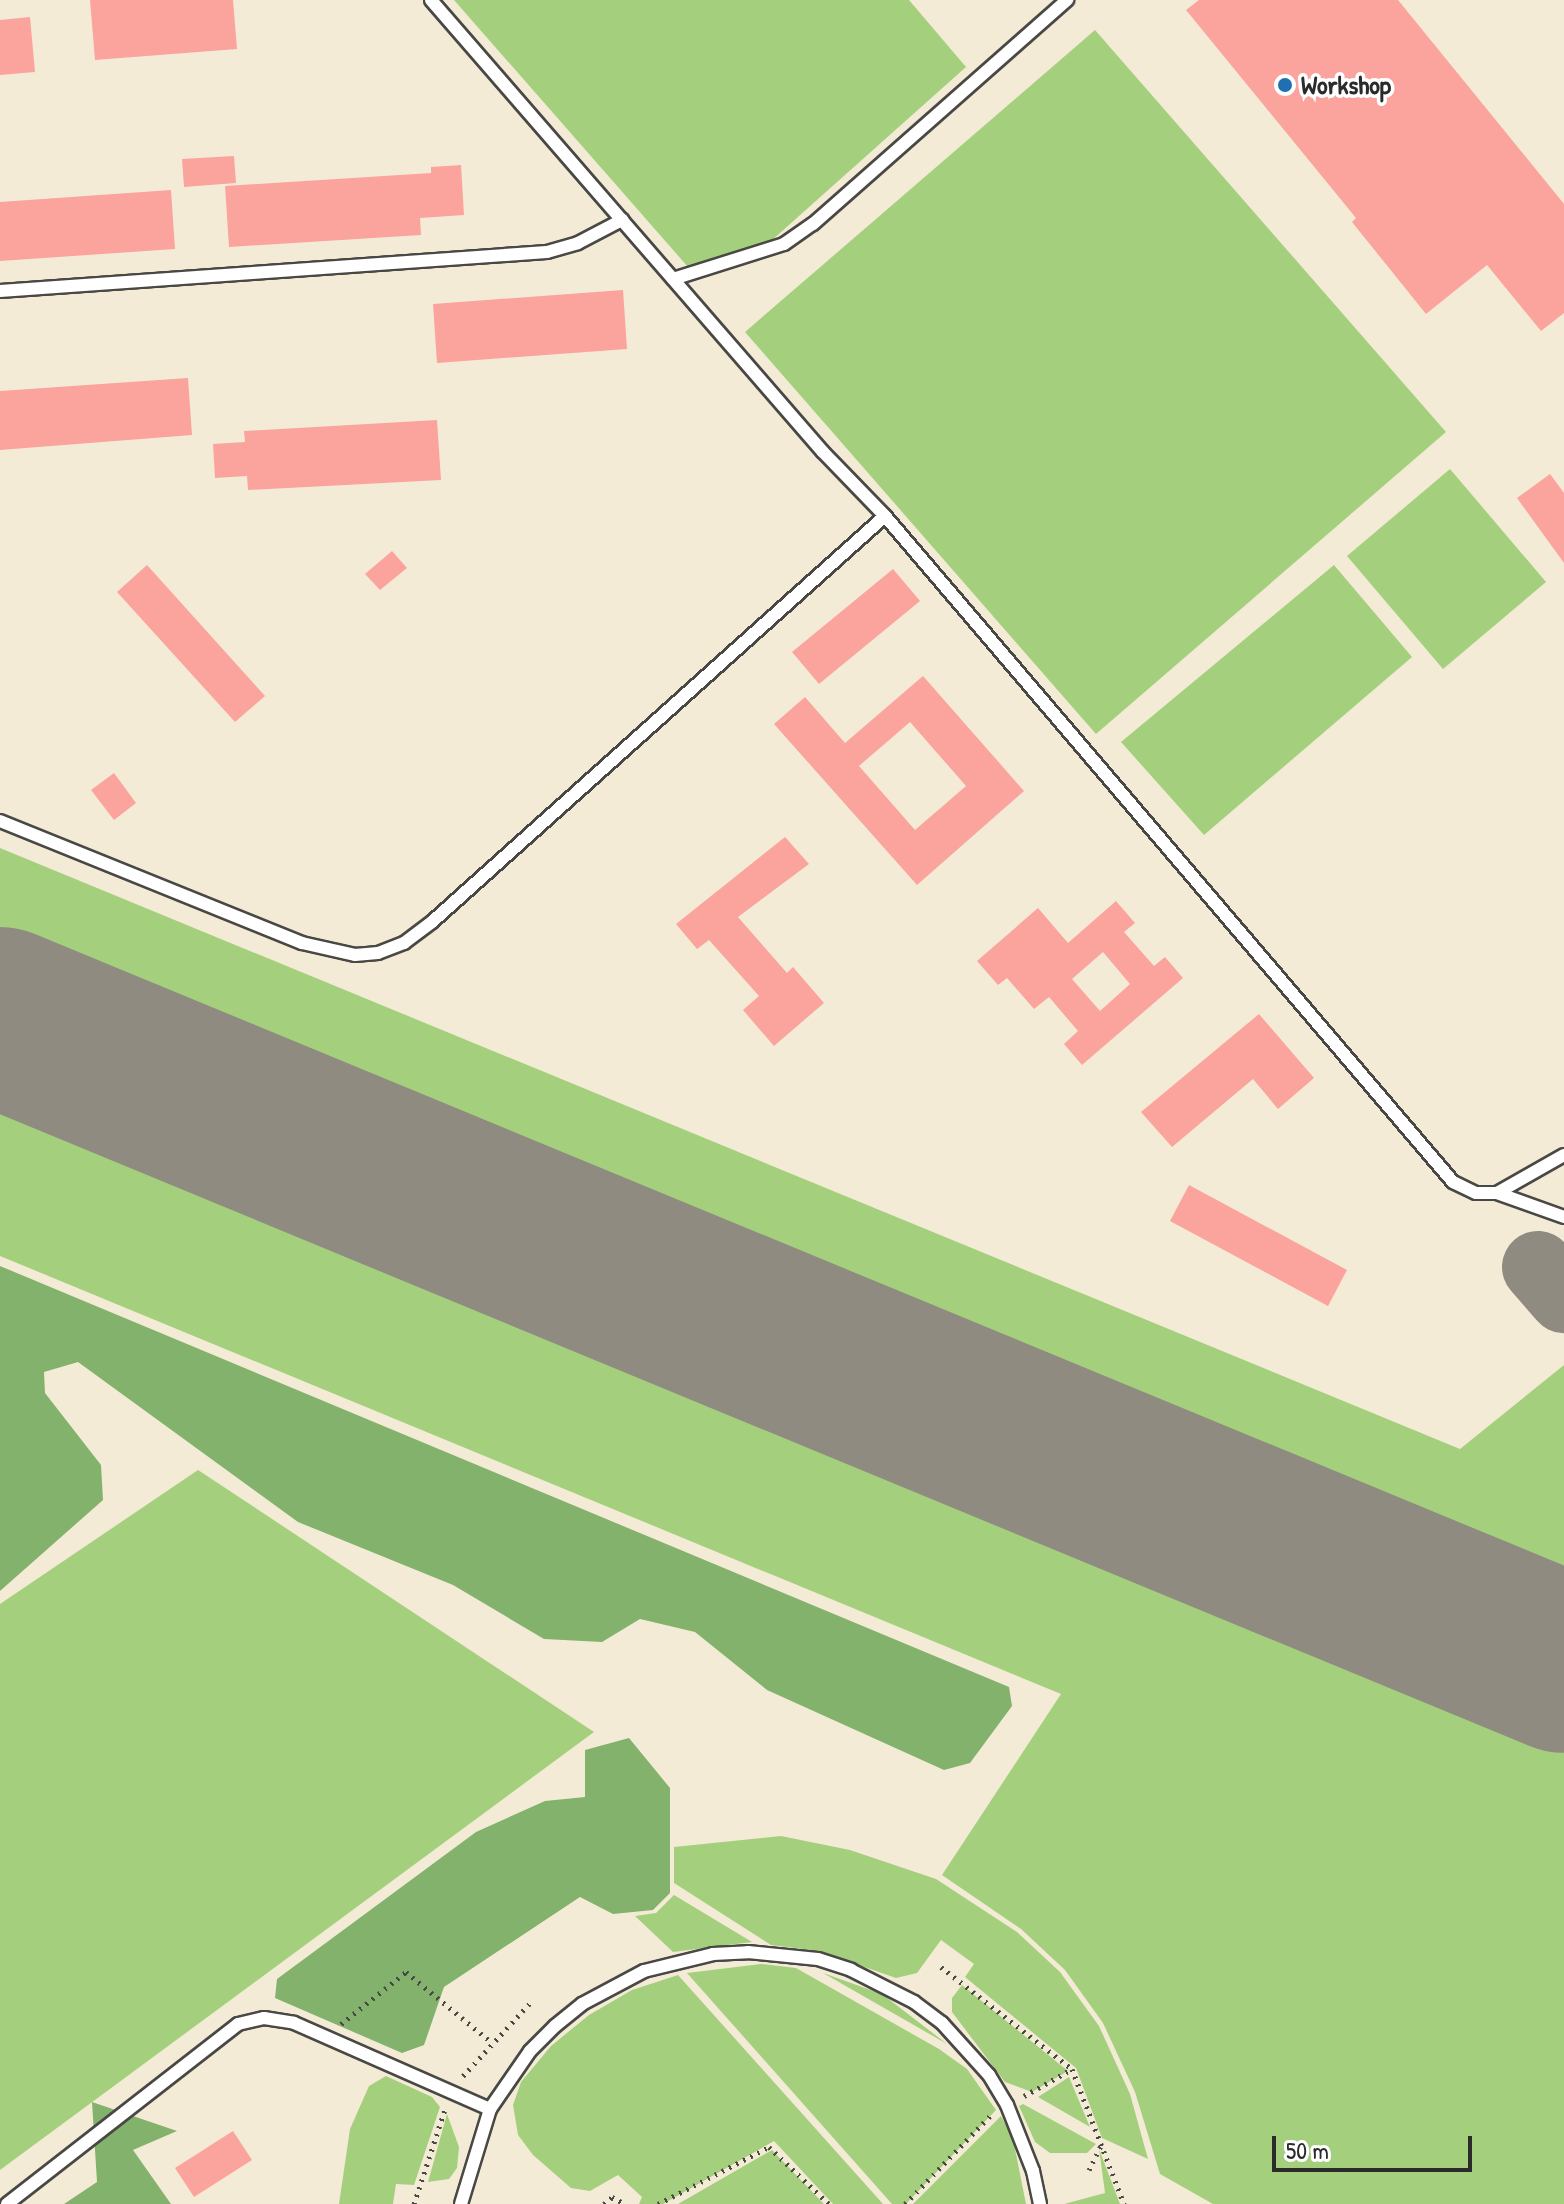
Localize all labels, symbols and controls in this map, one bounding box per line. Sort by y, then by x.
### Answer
place label: Workshop [1301,69,1391,101]
marker: Workshop [1276,76,1294,94]
scale bar [1276,2120,1476,2170]
text: 50 m [1286,2134,1329,2166]

